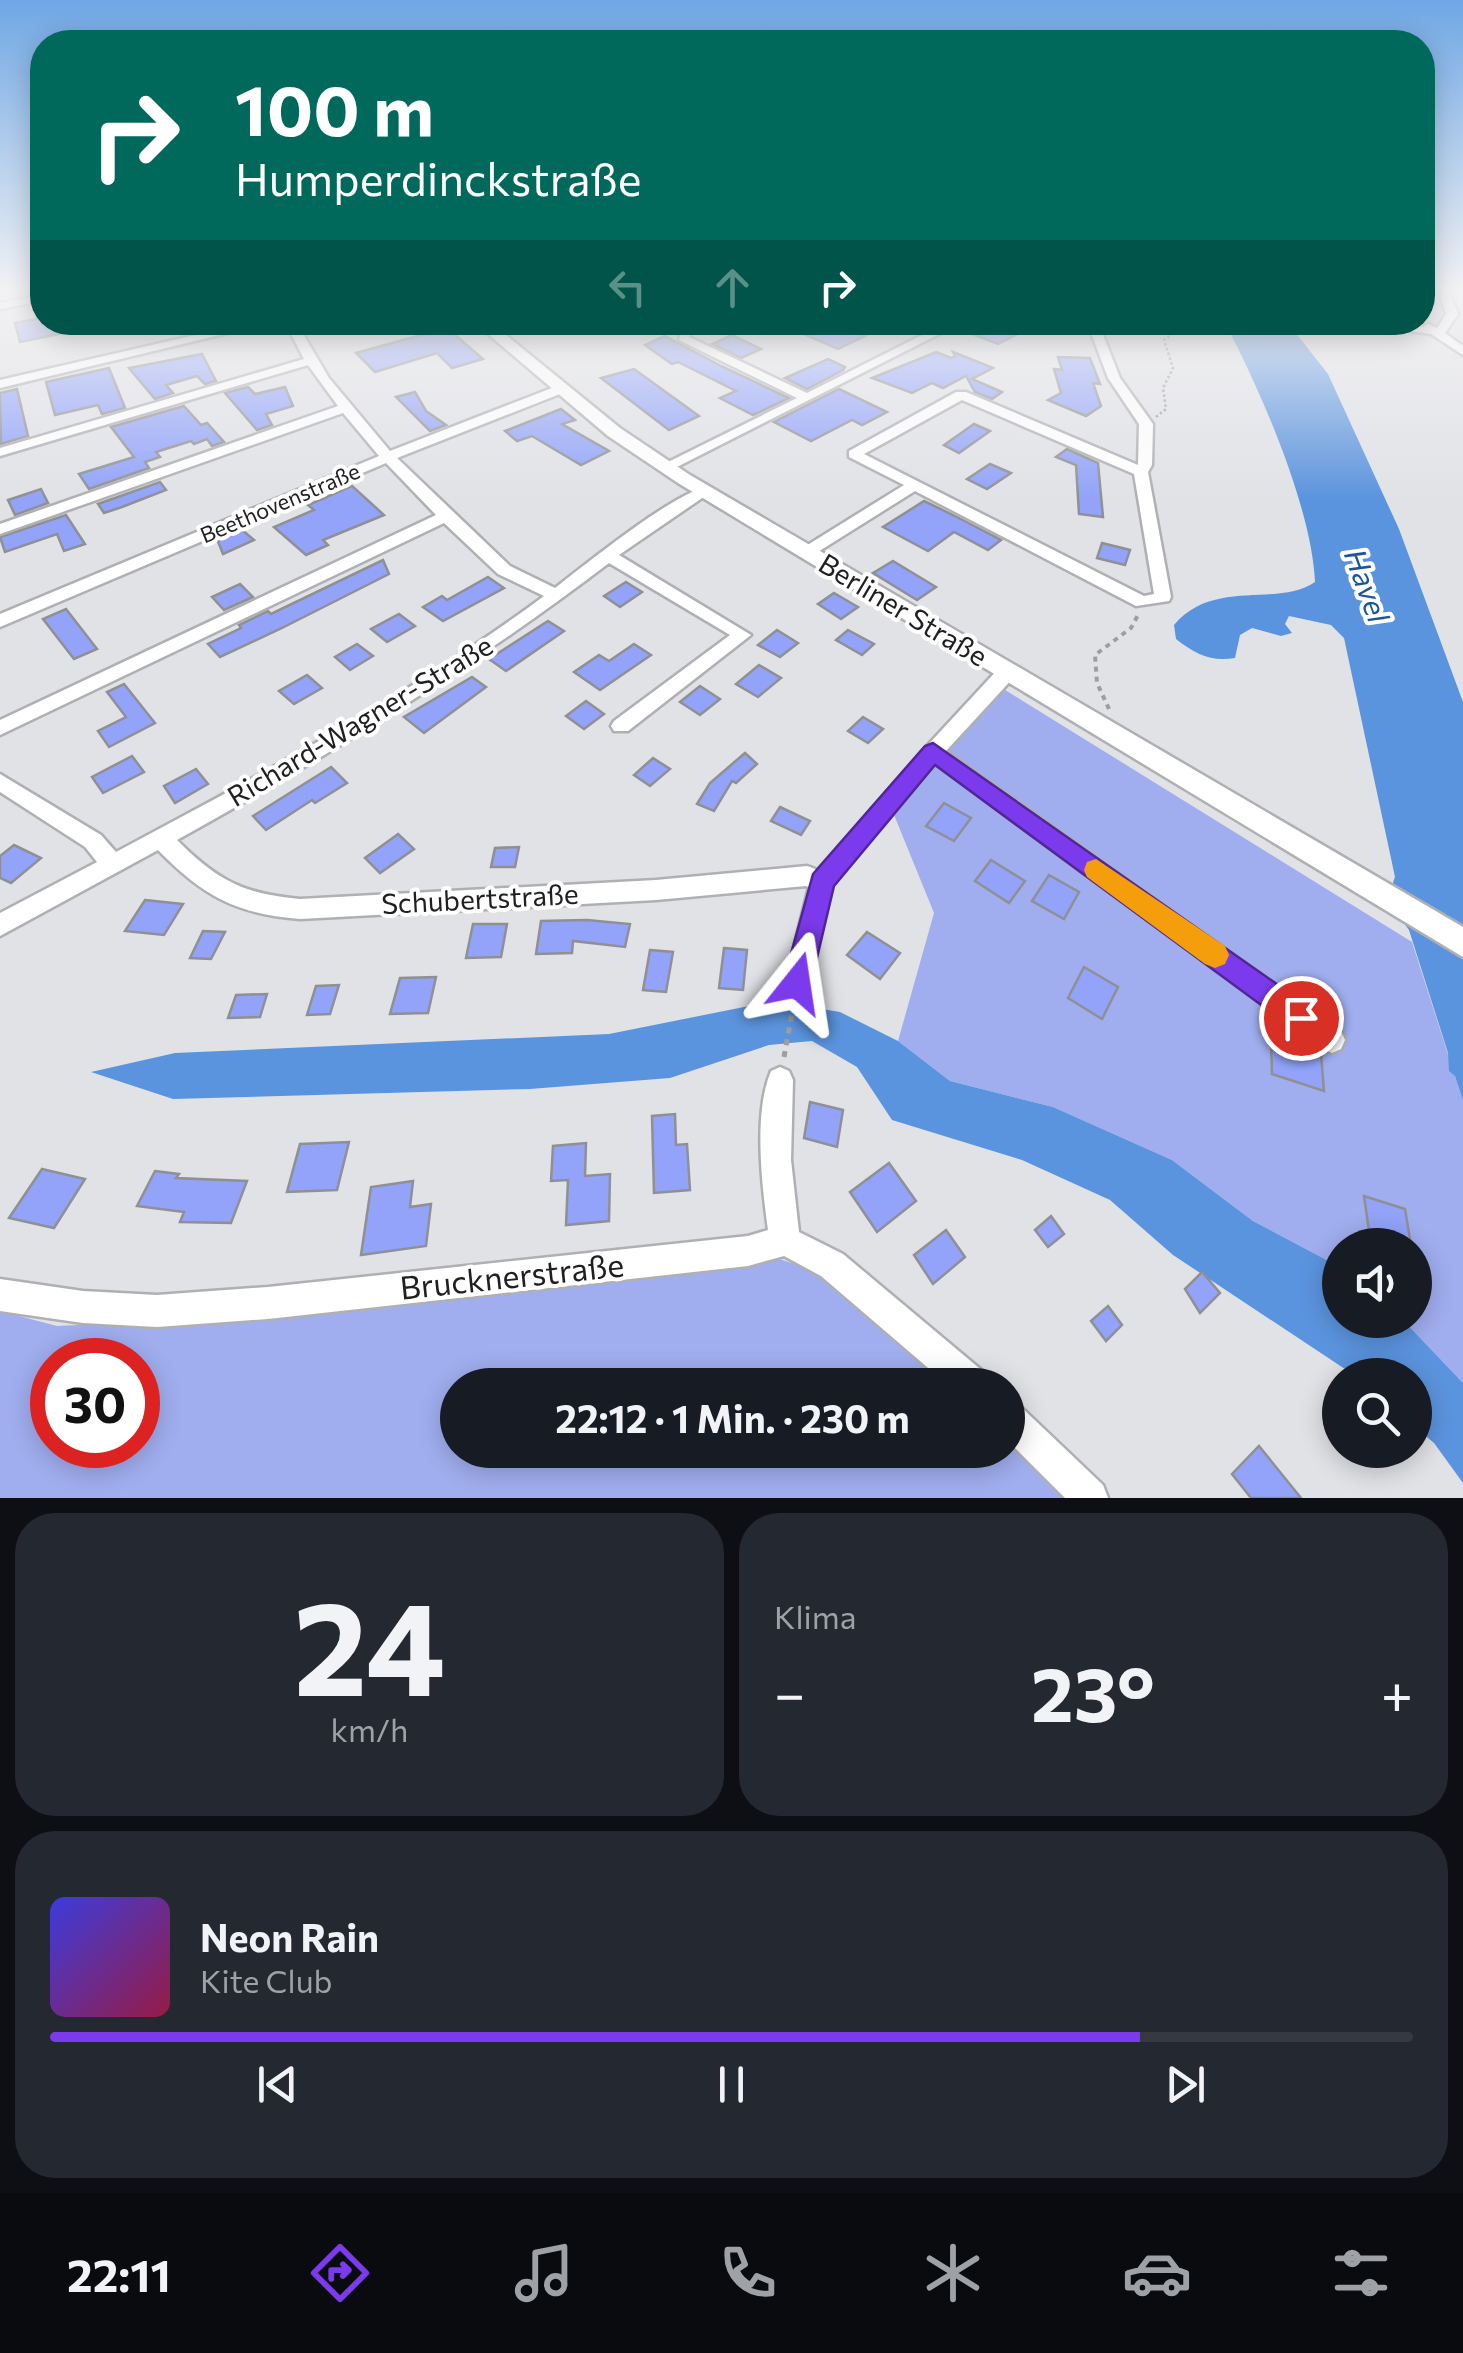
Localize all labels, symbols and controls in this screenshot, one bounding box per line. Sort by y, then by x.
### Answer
text: 100 m [235,65,434,150]
icon: right [70,70,200,200]
text: Humperdinckstraße [235,150,642,205]
icon: left [600,260,655,315]
icon: ahead [705,260,760,315]
icon: right [810,260,865,315]
street label: Beethovenstraße [196,457,364,548]
water label: Havel [1338,543,1399,629]
street label: Berliner Straße [813,545,994,673]
street label: Richard-Wagner-Straße [221,627,498,813]
street label: Schubertstraße [380,876,579,920]
position arrow [745,931,849,1035]
pin [1259,976,1344,1061]
icon: arrive [1274,991,1329,1046]
map controls [1322,1228,1432,1468]
button: sound [1322,1228,1432,1338]
street label: Brucknerstraße [398,1243,626,1307]
speed limit sign: 30 [30,1338,160,1468]
button: search [1322,1358,1432,1468]
text: 22:12 · 1 Min. · 230 m [555,1394,910,1441]
text: 24 [294,1564,445,1723]
text: Klima [774,1596,856,1636]
text: 23° [1031,1646,1155,1737]
text: − [774,1658,805,1725]
text: + [1381,1658,1413,1725]
text: km/h [331,1709,408,1749]
text: Neon Rain [200,1913,379,1960]
text: Kite Club [200,1960,332,2000]
icon: previous [250,2057,305,2112]
icon: pause [704,2057,759,2112]
icon: next [1158,2057,1213,2112]
icon: directions [305,2238,375,2308]
icon: music [509,2238,579,2308]
icon: phone [713,2238,783,2308]
icon: climate [918,2238,988,2308]
icon: car [1122,2238,1192,2308]
icon: filters [1326,2238,1396,2308]
text: 22:11 [67,2246,171,2301]

